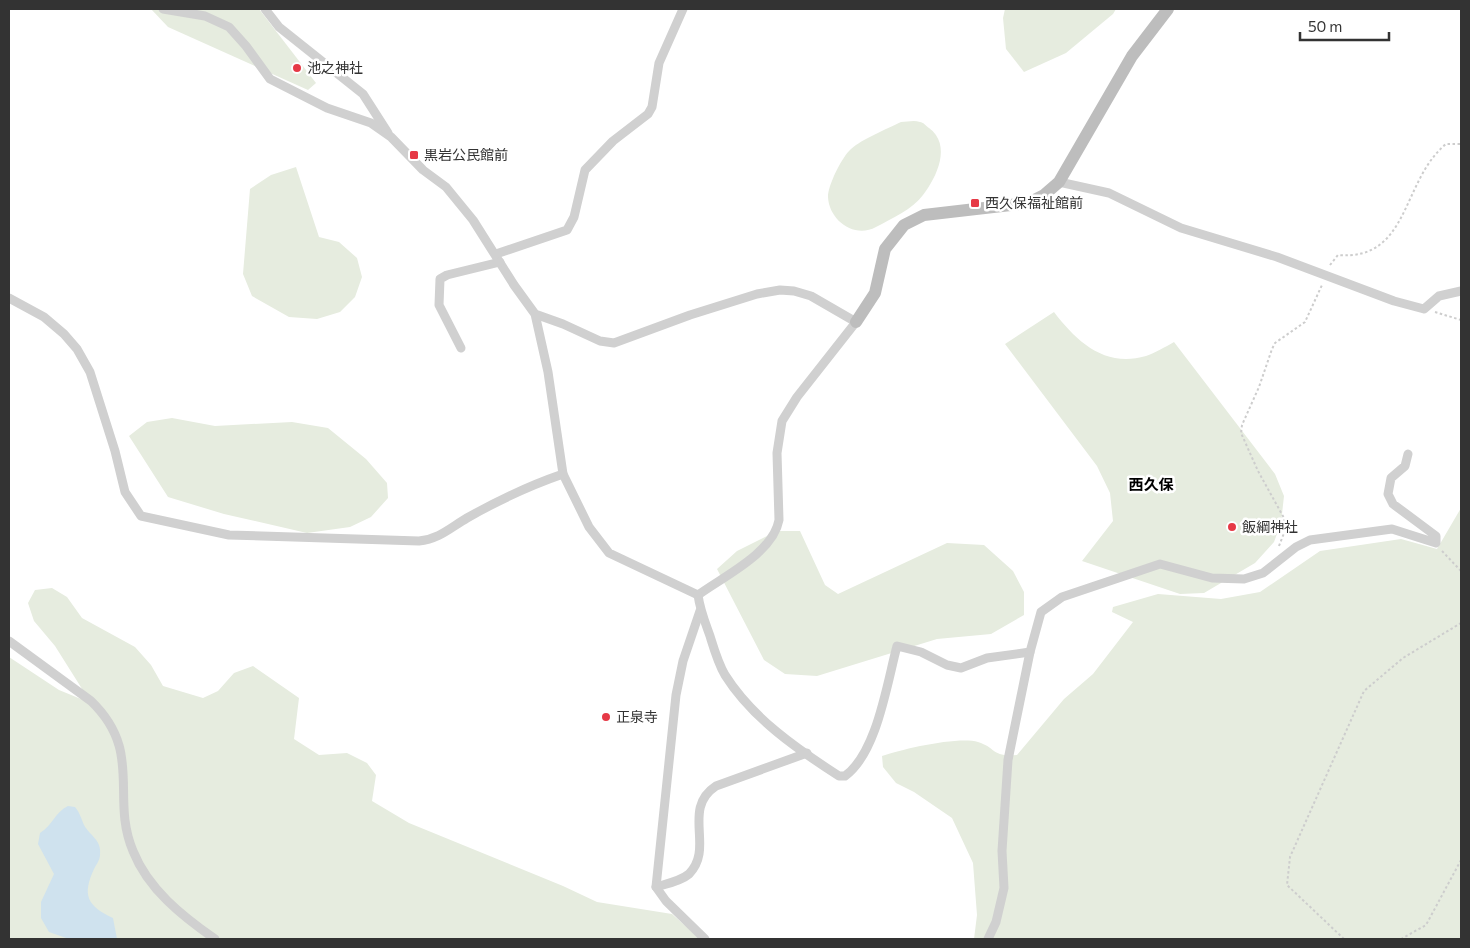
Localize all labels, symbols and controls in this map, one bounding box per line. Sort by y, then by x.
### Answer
scale bar [1300,10,1389,42]
text: 50 m [1308,17,1342,35]
place label: 池之神社 [307,59,363,76]
marker: 池之神社 [291,62,303,74]
place label: 黒岩公民館前 [424,146,508,163]
marker: 黒岩公民館前 [408,149,420,161]
place label: 西久保福祉館前 [985,194,1083,211]
marker: 西久保福祉館前 [969,197,981,209]
district label: 西久保 [1128,475,1174,493]
place label: 飯綱神社 [1242,518,1298,535]
marker: 飯綱神社 [1226,521,1238,533]
place label: 正泉寺 [616,708,658,725]
marker: 正泉寺 [600,711,612,723]

